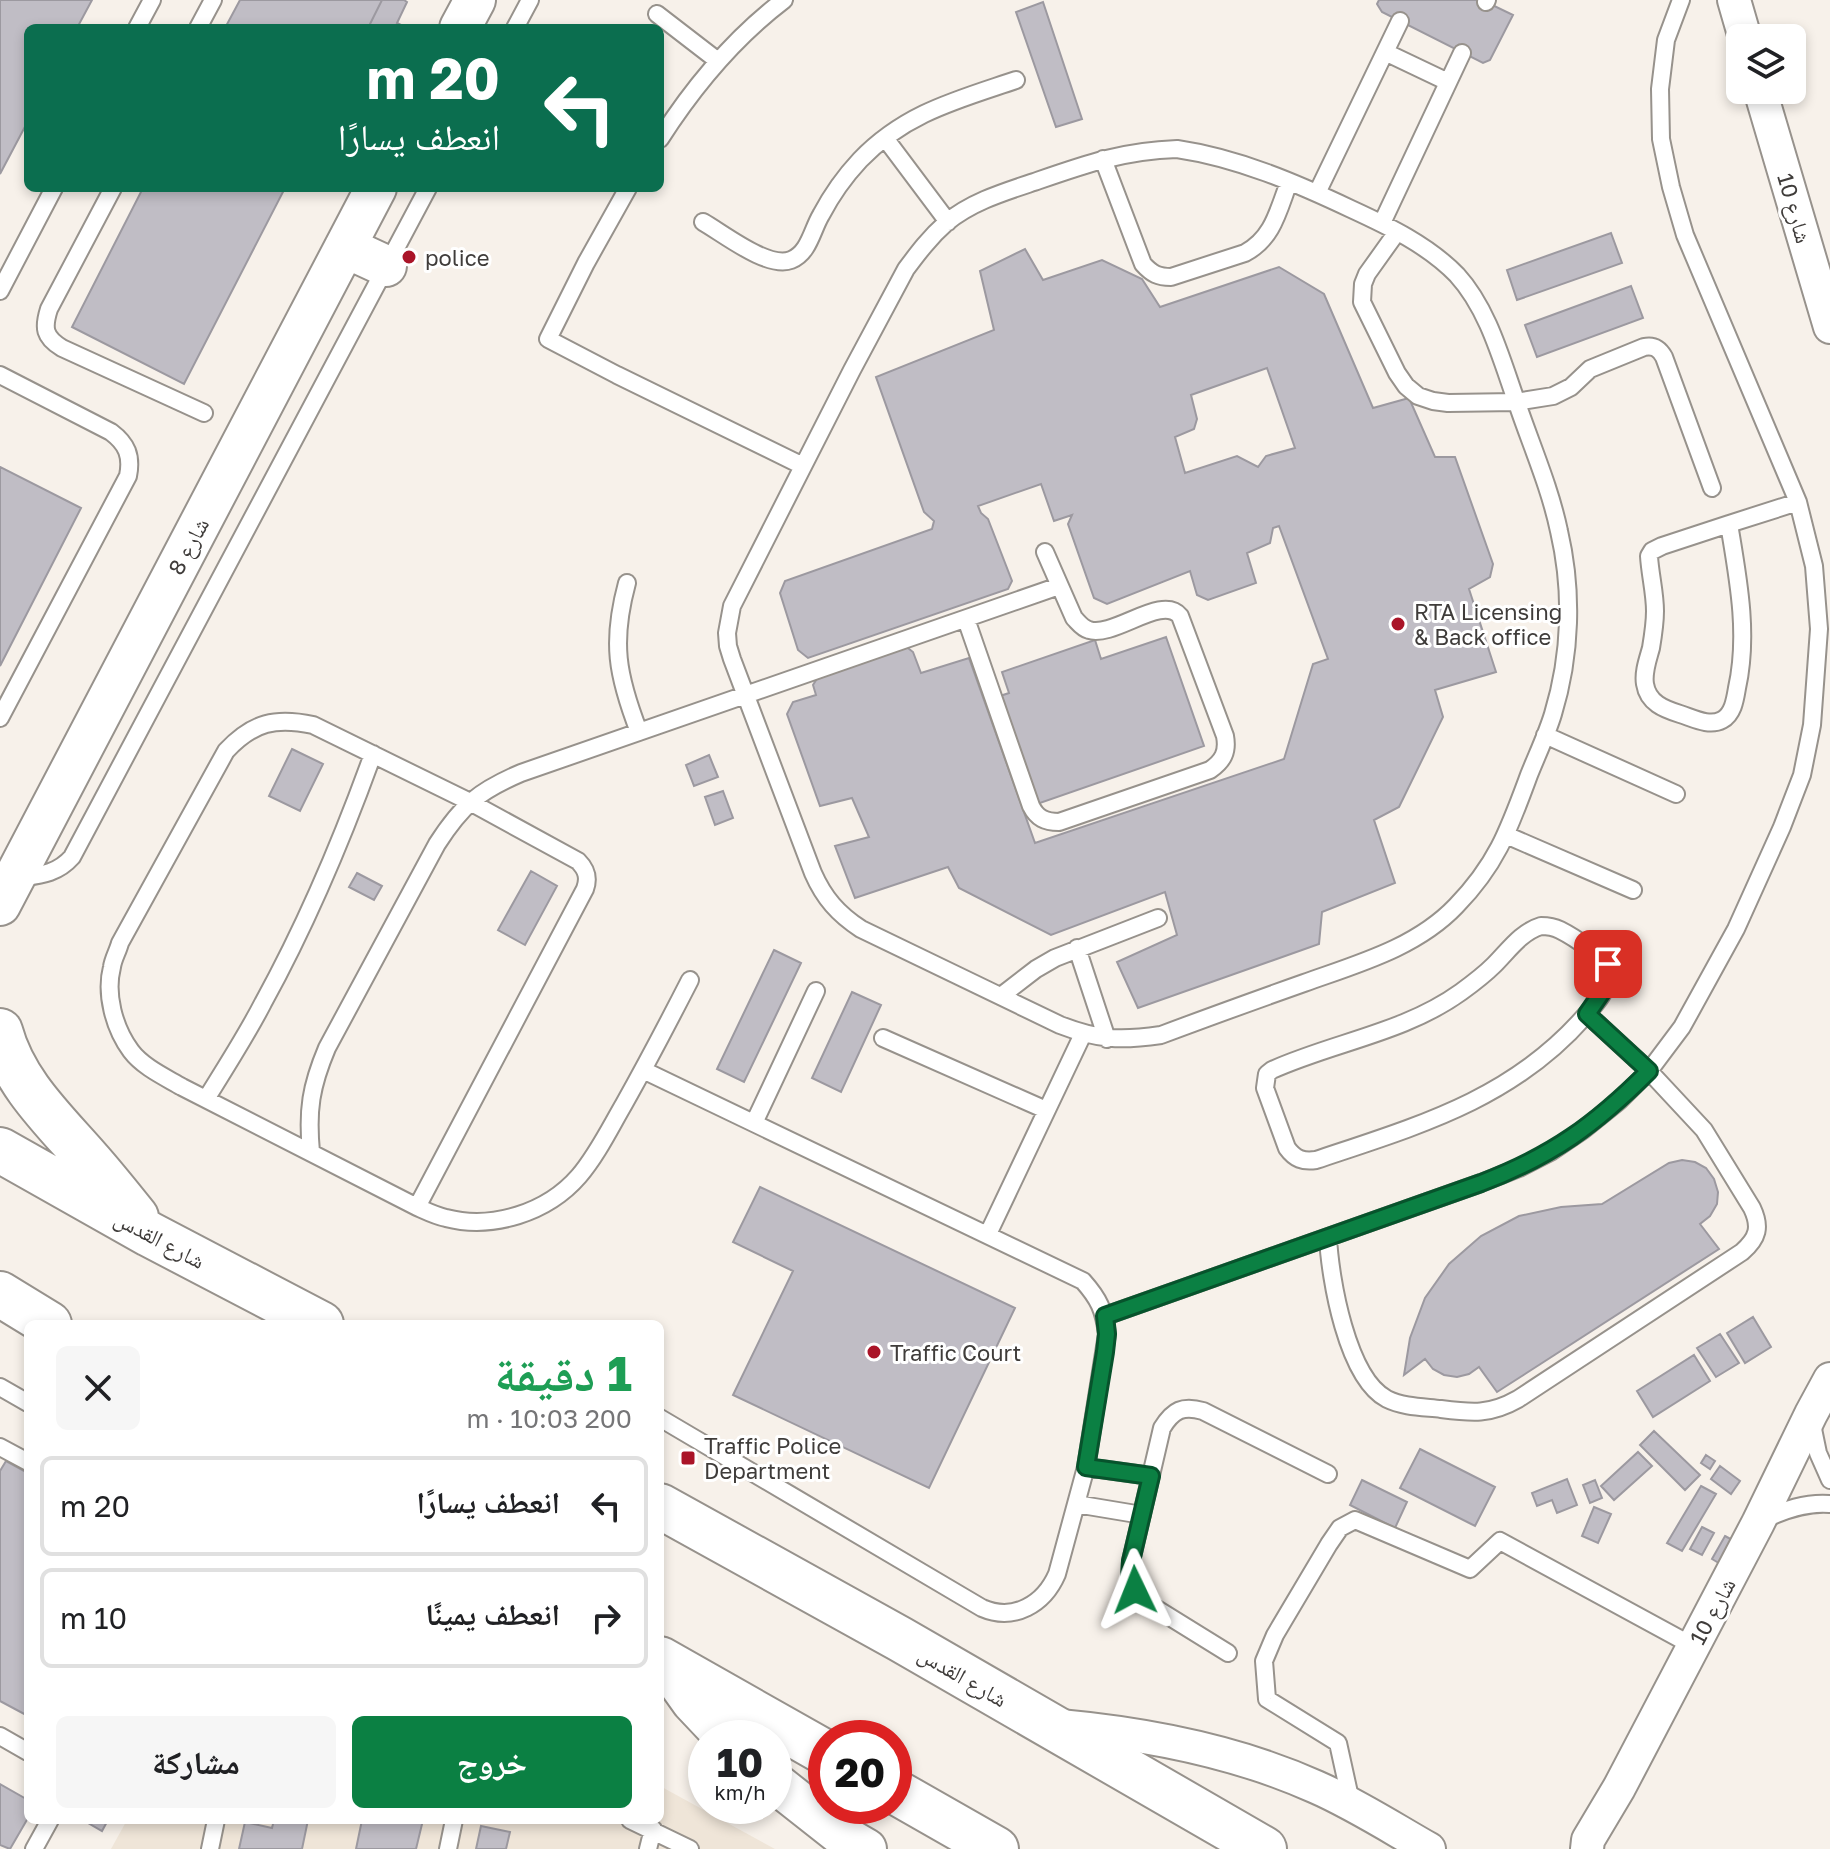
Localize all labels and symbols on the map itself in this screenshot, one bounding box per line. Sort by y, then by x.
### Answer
street label: شارع 10 [1771,170,1818,246]
place label: police [425,244,489,271]
marker: police [400,248,418,266]
street label: شارع 8 [162,513,215,580]
place label: RTA Licensing & Back office [1414,598,1562,650]
marker: RTA Licensing & Back office [1389,615,1407,633]
pin [1574,930,1642,998]
street label: شارع القدس [110,1204,210,1275]
place label: Traffic Court [890,1339,1021,1366]
marker: Traffic Court [865,1343,883,1361]
place label: Traffic Police Department [704,1432,841,1484]
marker: Traffic Police Department [679,1449,697,1467]
position arrow [1093,1548,1177,1632]
street label: شارع 10 [1683,1573,1742,1649]
street label: شارع القدس [913,1640,1012,1713]
speed limit sign: 20 [808,1720,912,1824]

